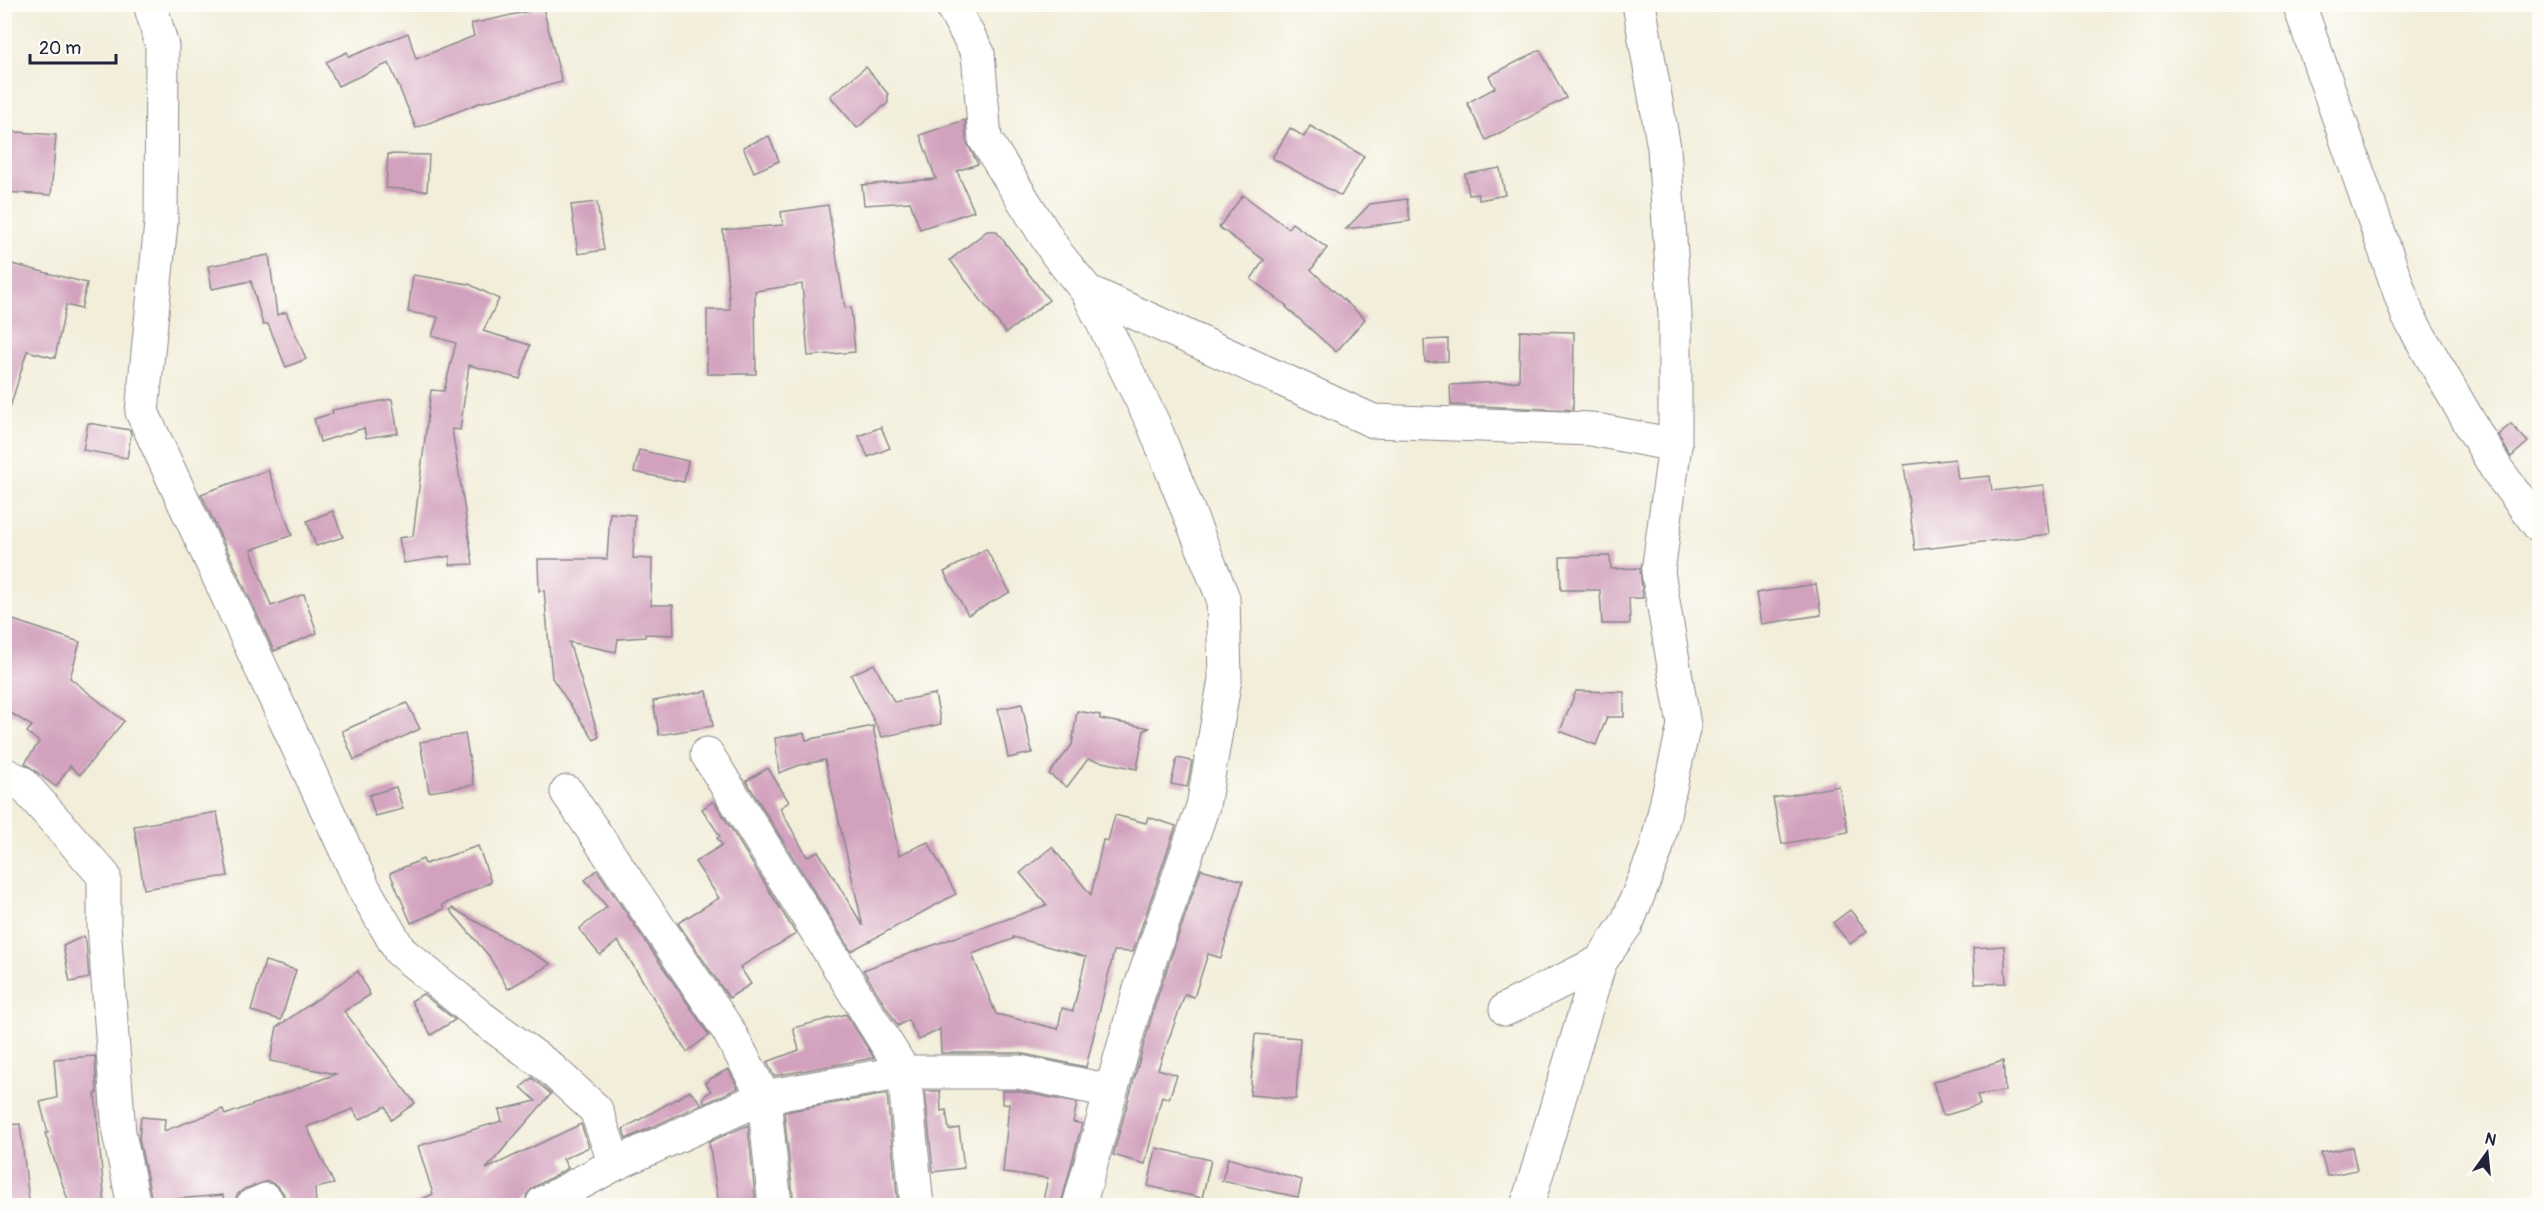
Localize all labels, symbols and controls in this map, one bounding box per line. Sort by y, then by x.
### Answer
scale bar [30,27,116,65]
text: 20 m [39,37,81,60]
north arrow [2457,1123,2517,1183]
text: N [2483,1128,2499,1151]

